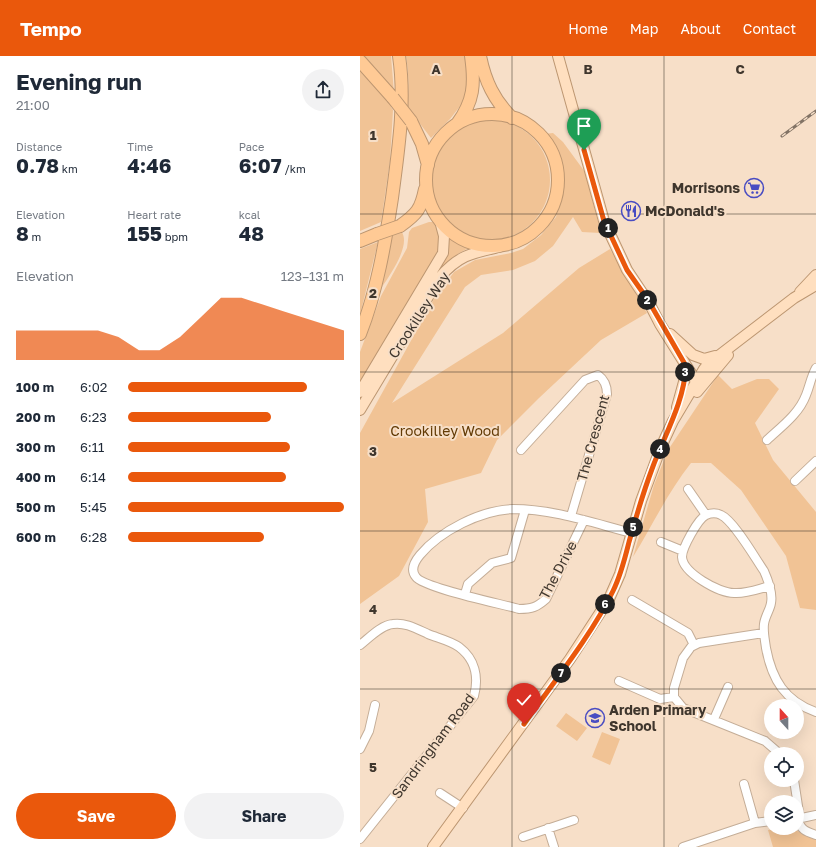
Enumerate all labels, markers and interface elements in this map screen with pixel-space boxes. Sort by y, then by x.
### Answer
text: Tempo [20,17,82,40]
text: Home [568,20,608,37]
text: Map [630,20,658,37]
text: About [680,20,721,37]
text: Contact [743,20,796,37]
text: A [431,61,441,77]
text: B [583,61,593,77]
text: C [735,61,745,77]
text: Evening run [16,68,142,95]
button: share [302,69,344,111]
text: 21:00 [16,97,50,113]
pin [567,109,601,150]
icon: arrive [573,115,595,137]
text: 1 [370,127,377,143]
text: Distance [16,140,62,153]
text: Time [127,140,153,153]
text: Pace [239,140,264,153]
text: 0.78 [16,153,59,177]
text: 4:46 [127,153,171,177]
text: 6:07 [239,153,282,177]
text: km [59,162,78,175]
text: /km [282,162,306,175]
supermarket icon: Morrisons [743,177,765,199]
place label: Morrisons [672,179,740,196]
restaurant icon: McDonald's [620,200,642,222]
place label: McDonald's [645,202,725,219]
text: Elevation [16,208,65,221]
text: Heart rate [127,208,181,221]
text: kcal [239,208,260,221]
pin: 1 [598,218,618,238]
text: 8 [16,221,29,245]
text: 155 [127,221,162,245]
text: 48 [239,221,264,245]
text: 1 [605,221,611,234]
text: m [29,230,41,243]
text: bpm [162,230,188,243]
text: Elevation [16,268,74,284]
text: 123–131 m [281,268,344,284]
street label: Crookilley Way [384,268,453,361]
text: 2 [369,285,377,301]
pin: 2 [637,290,657,310]
text: 2 [644,293,650,306]
pin: 3 [675,362,695,382]
text: 3 [682,365,688,378]
text: 100 m [16,379,54,395]
text: 6:02 [80,379,107,395]
street label: The Crescent [573,393,612,483]
text: 200 m [16,409,55,425]
text: 6:23 [80,409,107,425]
park label: Crookilley Wood [390,422,500,439]
text: 300 m [16,439,55,455]
text: 6:11 [80,439,104,455]
pin: 4 [650,439,670,459]
text: 4 [657,442,663,455]
text: 3 [369,443,377,459]
text: 400 m [16,469,56,485]
text: 6:14 [80,469,106,485]
text: 500 m [16,499,55,515]
text: 5:45 [80,499,107,515]
pin: 5 [623,517,643,537]
text: 5 [630,520,636,533]
text: 600 m [16,529,56,545]
text: 6:28 [80,529,107,545]
street label: The Drive [535,538,580,602]
pin: 6 [595,594,615,614]
text: 6 [602,597,609,610]
text: 4 [369,601,377,617]
pin: 7 [551,663,571,683]
text: 7 [558,666,564,679]
pin [507,683,541,724]
icon: check [513,689,535,711]
street label: Sandringham Road [388,690,478,802]
north arrow [764,699,804,739]
map controls [764,699,804,835]
place label: Arden Primary School [609,701,707,734]
school or university icon: Arden Primary School [584,707,606,729]
button: locate [764,747,804,787]
text: 5 [369,759,377,775]
button: Save [16,793,176,839]
button: Share [184,793,344,839]
button: layers [764,795,804,835]

